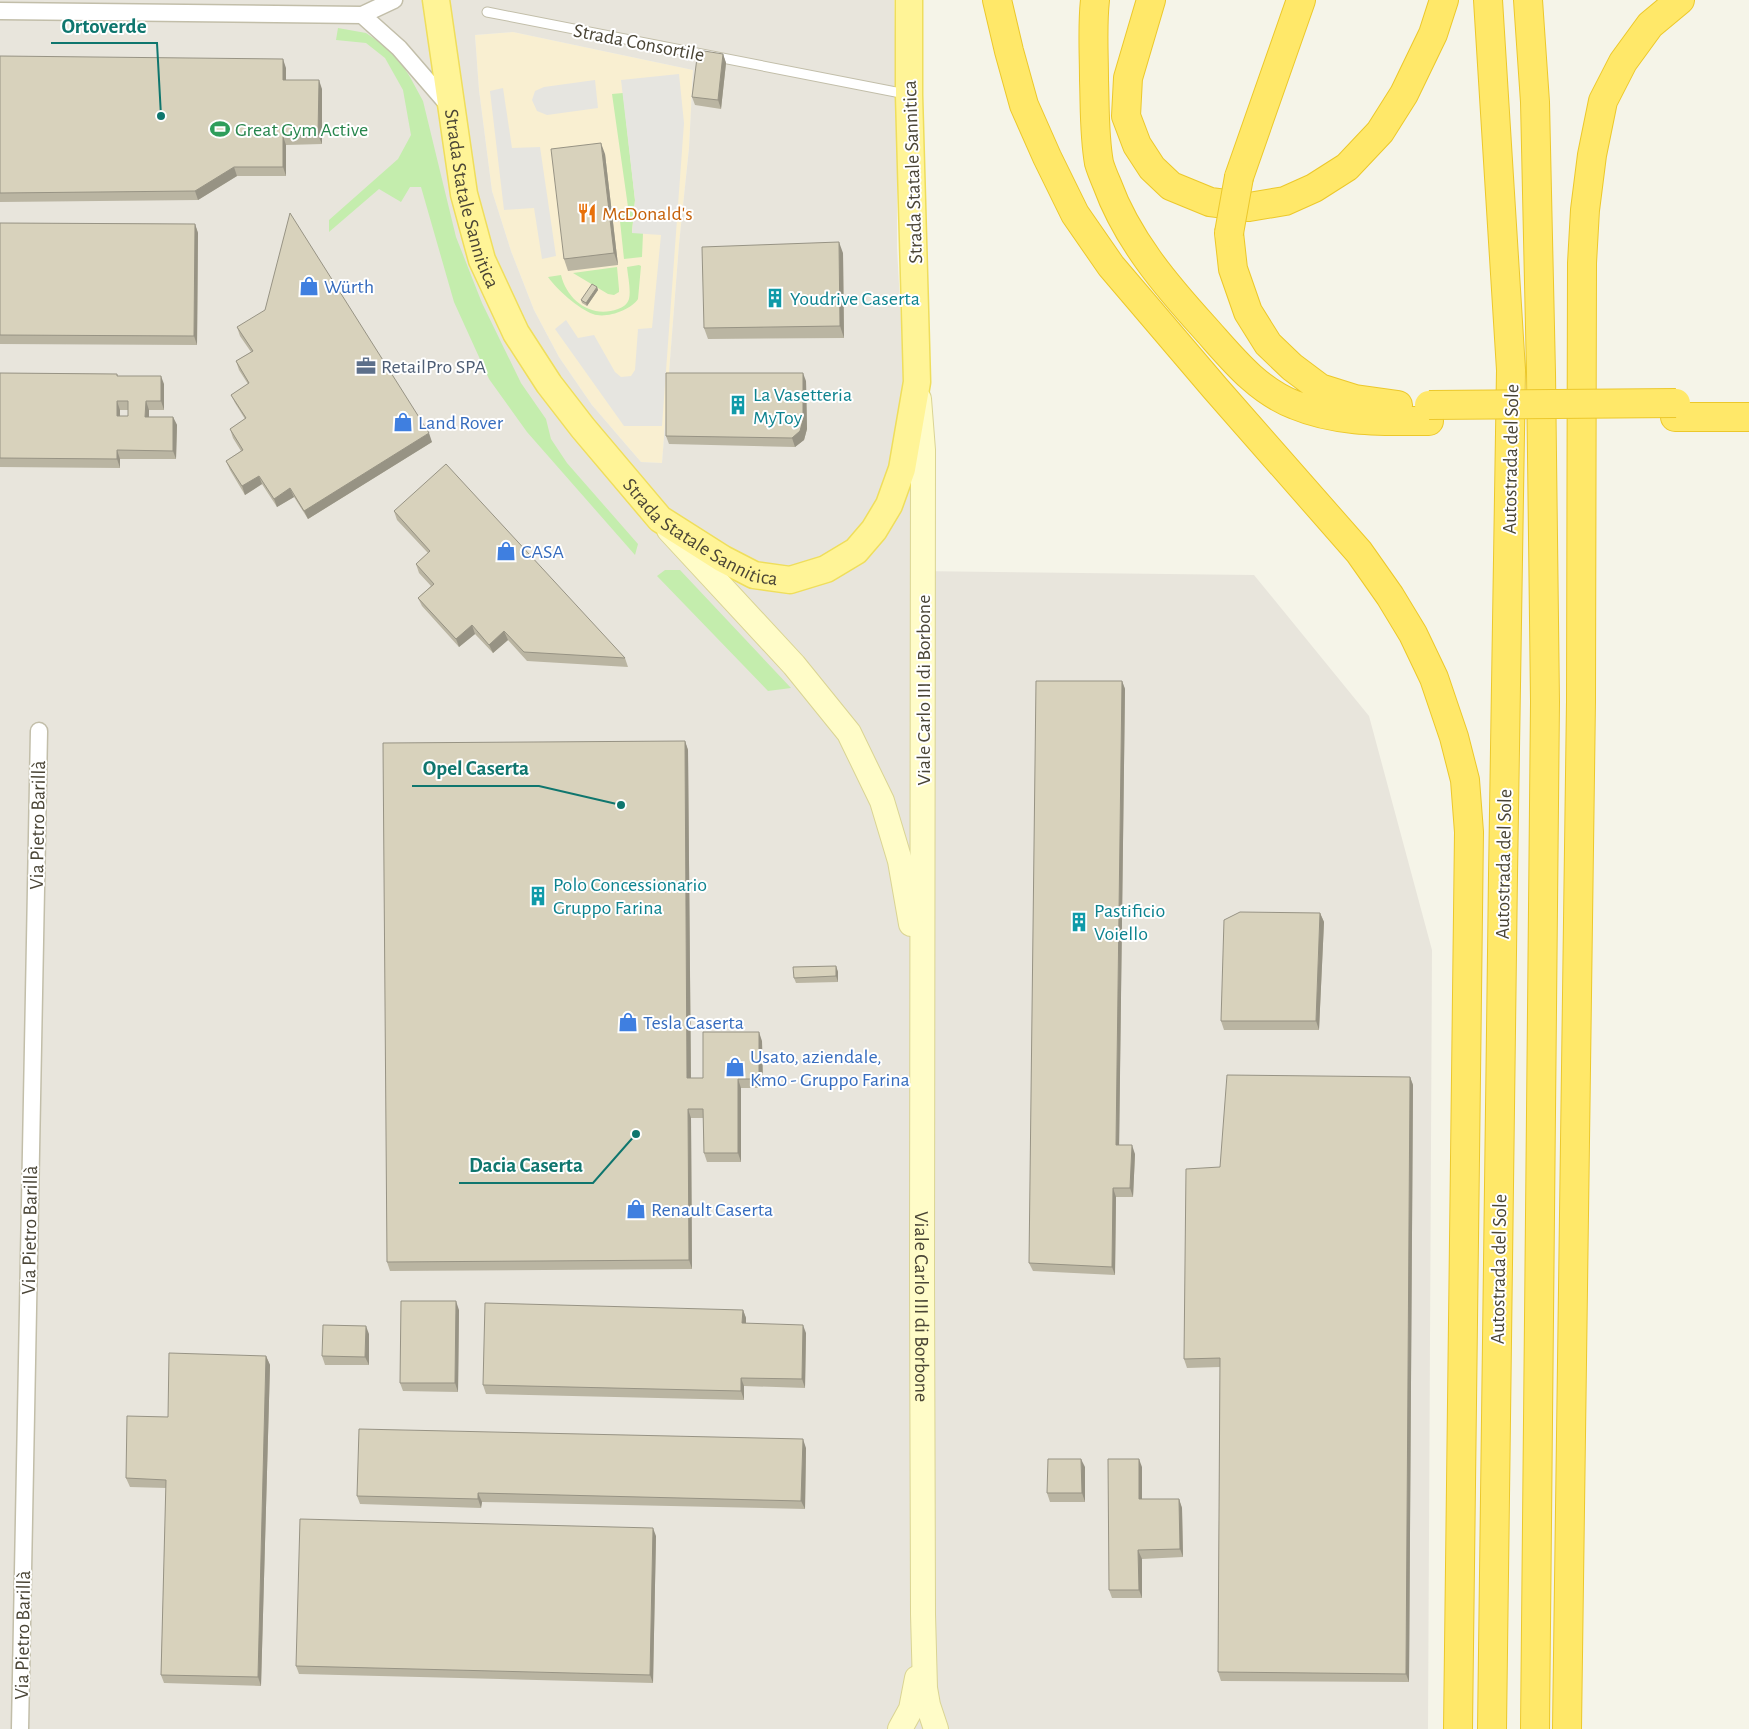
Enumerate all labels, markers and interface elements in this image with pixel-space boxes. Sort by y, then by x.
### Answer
callout: Ortoverde [51,7,157,43]
text: Ortoverde [61,16,147,37]
street label: Strada Consortile [572,20,706,65]
street label: Strada Statale Sannitica [900,80,926,264]
street label: Strada Statale Sannitica [441,108,503,291]
sports icon: Great Gym Active [209,118,231,140]
place label: Great Gym Active [235,120,368,140]
restaurant icon: McDonald's [576,202,598,224]
place label: McDonald's [602,204,693,224]
shop icon: Würth [298,275,320,297]
place label: Würth [324,277,374,297]
building icon: Youdrive Caserta [764,287,786,309]
place label: Youdrive Caserta [790,289,920,309]
office icon: RetailPro SPA [355,355,377,377]
place label: RetailPro SPA [381,357,487,377]
street label: Autostrada del Sole [1500,384,1522,534]
place label: La Vasetteria MyToy [753,385,852,428]
building icon: La Vasetteria MyToy [727,394,749,416]
shop icon: Land Rover [392,411,414,433]
place label: Land Rover [418,413,504,433]
street label: Strada Statale Sannitica [619,475,779,589]
shop icon: CASA [495,540,517,562]
place label: CASA [521,542,564,562]
street label: Viale Carlo III di Borbone [914,595,934,785]
callout: Opel Caserta [412,750,539,786]
text: Opel Caserta [423,758,529,779]
street label: Via Pietro Barillà [27,760,49,890]
street label: Autostrada del Sole [1493,789,1515,939]
place label: Polo Concessionario Gruppo Farina [553,875,707,918]
building icon: Polo Concessionario Gruppo Farina [527,885,549,907]
place label: Pastificio Voiello [1094,901,1165,944]
building icon: Pastificio Voiello [1068,911,1090,933]
shop icon: Tesla Caserta [617,1011,639,1033]
place label: Tesla Caserta [643,1013,744,1033]
place label: Usato, aziendale, Km0 - Gruppo Farina [750,1047,910,1090]
shop icon: Usato, aziendale, Km0 - Gruppo Farina [724,1056,746,1078]
callout: Dacia Caserta [459,1147,593,1183]
text: Dacia Caserta [469,1155,583,1176]
street label: Via Pietro Barillà [19,1165,41,1295]
street label: Autostrada del Sole [1488,1194,1510,1344]
shop icon: Renault Caserta [625,1198,647,1220]
place label: Renault Caserta [651,1200,773,1220]
street label: Viale Carlo III di Borbone [911,1211,931,1402]
street label: Via Pietro Barillà [12,1570,34,1700]

